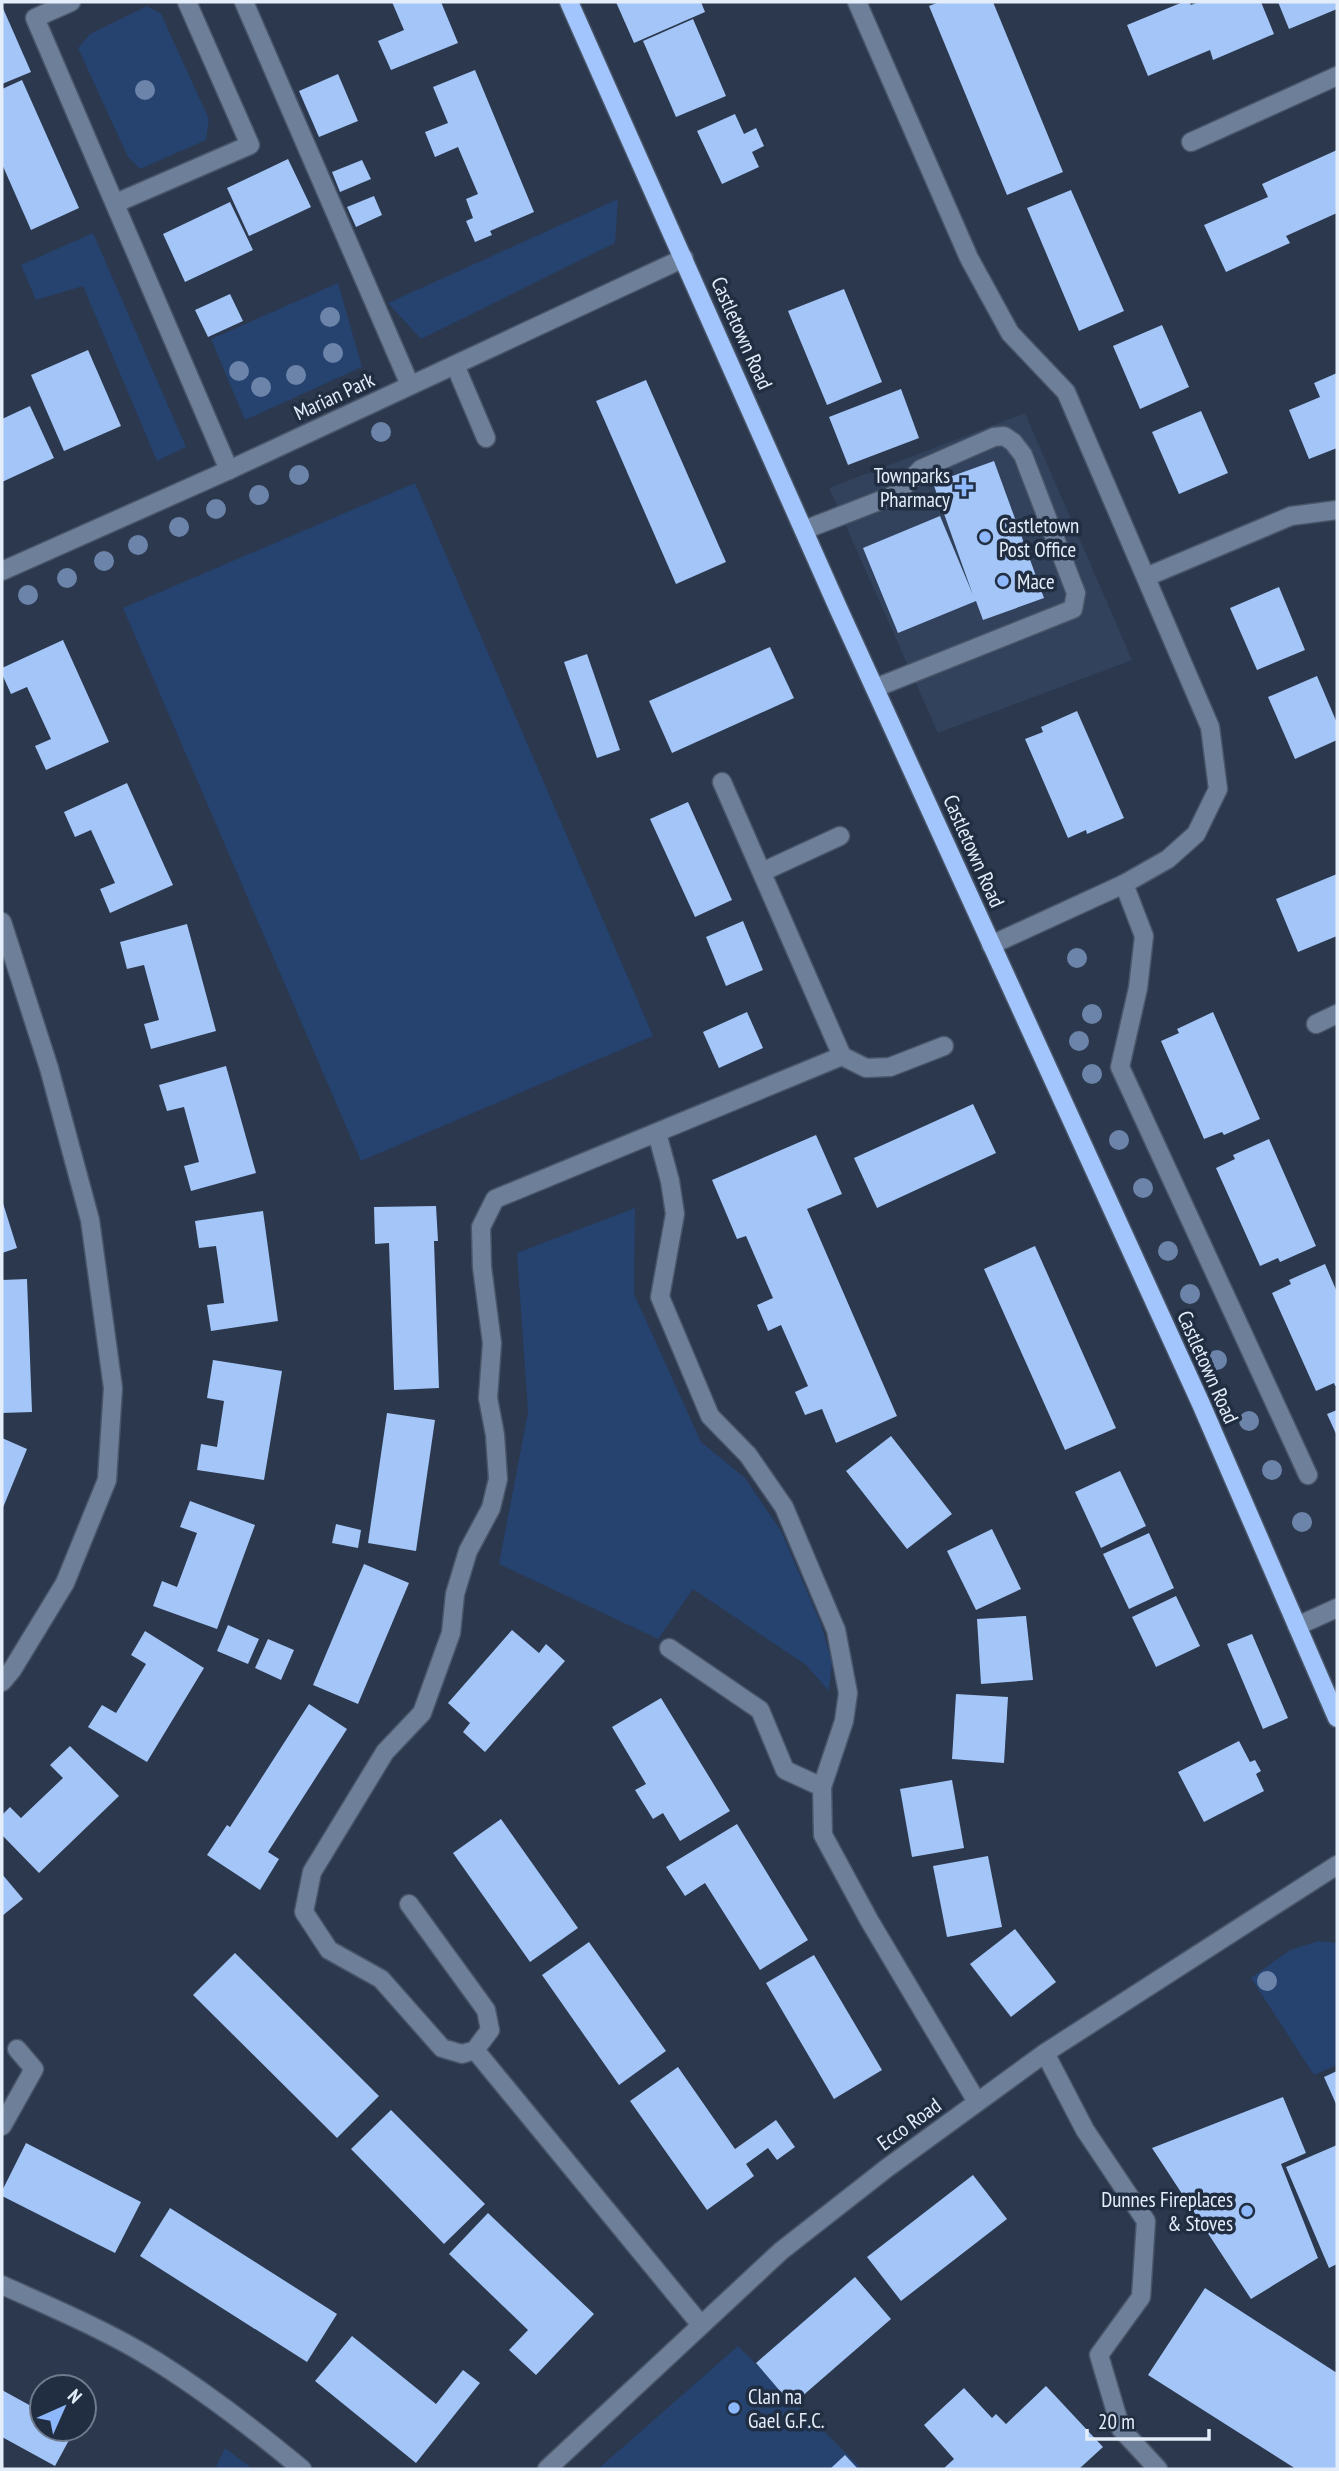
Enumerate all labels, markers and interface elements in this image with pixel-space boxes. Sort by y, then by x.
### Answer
street label: Castletown Road [705,272,779,394]
street label: Marian Park [290,366,378,426]
place label: Townparks Pharmacy [874,462,950,513]
marker: Townparks Pharmacy [956,479,972,495]
place label: Castletown Post Office [999,512,1079,563]
marker: Castletown Post Office [977,529,993,545]
place label: Mace [1017,568,1055,595]
marker: Mace [995,573,1011,589]
street label: Castletown Road [937,790,1011,912]
street label: Castletown Road [1171,1306,1245,1428]
street label: Ecco Road [872,2092,946,2156]
place label: Dunnes Fireplaces & Stoves [1101,2186,1233,2237]
marker: Dunnes Fireplaces & Stoves [1239,2203,1255,2219]
north arrow [28,2373,98,2443]
place label: Clan na Gael G.F.C. [748,2383,825,2434]
text: N [63,2384,87,2408]
scale bar [1087,2398,1210,2442]
marker: Clan na Gael G.F.C. [726,2400,742,2416]
text: 20 m [1098,2408,1135,2435]

